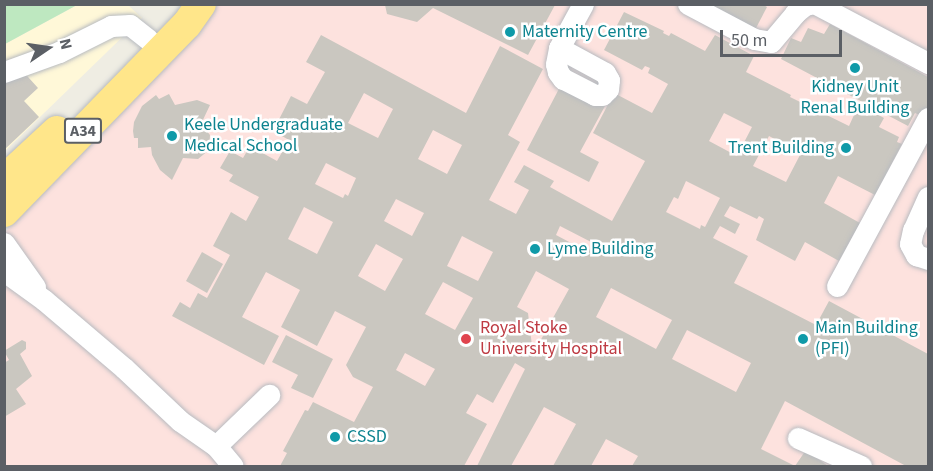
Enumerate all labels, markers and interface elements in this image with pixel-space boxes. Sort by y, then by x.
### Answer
north arrow [18,18,78,78]
scale bar [723,18,844,56]
place label: Maternity Centre [522,21,647,43]
marker: Maternity Centre [503,25,517,39]
text: 50 m [731,28,767,53]
text: N [54,36,77,52]
marker: Kidney Unit Renal Building [848,61,862,75]
place label: Kidney Unit Renal Building [801,77,909,119]
place label: Keele Undergraduate Medical School [184,115,343,158]
road number: A34 [64,118,103,144]
marker: Keele Undergraduate Medical School [165,129,179,143]
place label: Trent Building [728,137,834,159]
marker: Trent Building [839,141,853,155]
place label: Lyme Building [547,238,654,260]
marker: Lyme Building [528,242,542,256]
place label: Royal Stoke University Hospital [480,318,622,360]
place label: Main Building (PFI) [815,318,918,360]
marker: Royal Stoke University Hospital [457,330,475,348]
marker: Main Building (PFI) [796,332,810,346]
place label: CSSD [347,426,387,448]
marker: CSSD [328,430,342,444]

